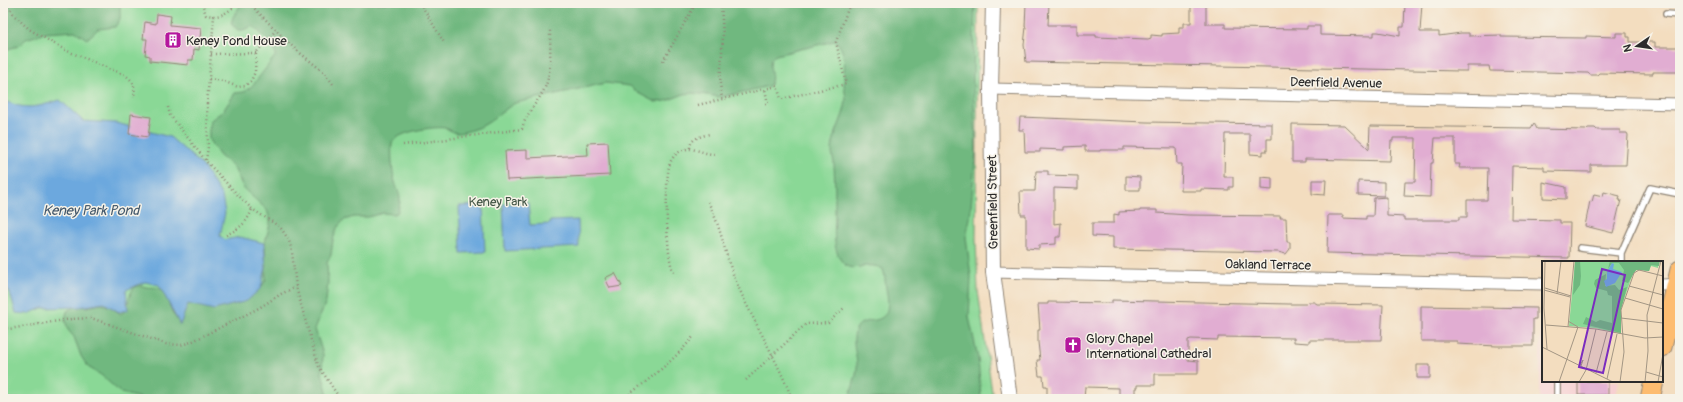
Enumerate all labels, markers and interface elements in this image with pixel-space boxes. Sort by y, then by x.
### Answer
north arrow [1617,26,1657,66]
building icon: Keney Pond House [163,30,183,50]
place label: Keney Pond House [186,33,287,49]
text: N [1620,43,1635,53]
street label: Deerfield Avenue [1290,74,1383,92]
street label: Greenfield Street [984,154,1002,249]
park label: Keney Park [469,194,528,210]
water label: Keney Park Pond [43,202,141,219]
street label: Oakland Terrace [1225,256,1312,274]
inset map [1542,261,1663,382]
place label: Glory Chapel International Cathedral [1086,331,1212,362]
church icon: Glory Chapel International Cathedral [1063,335,1083,355]

